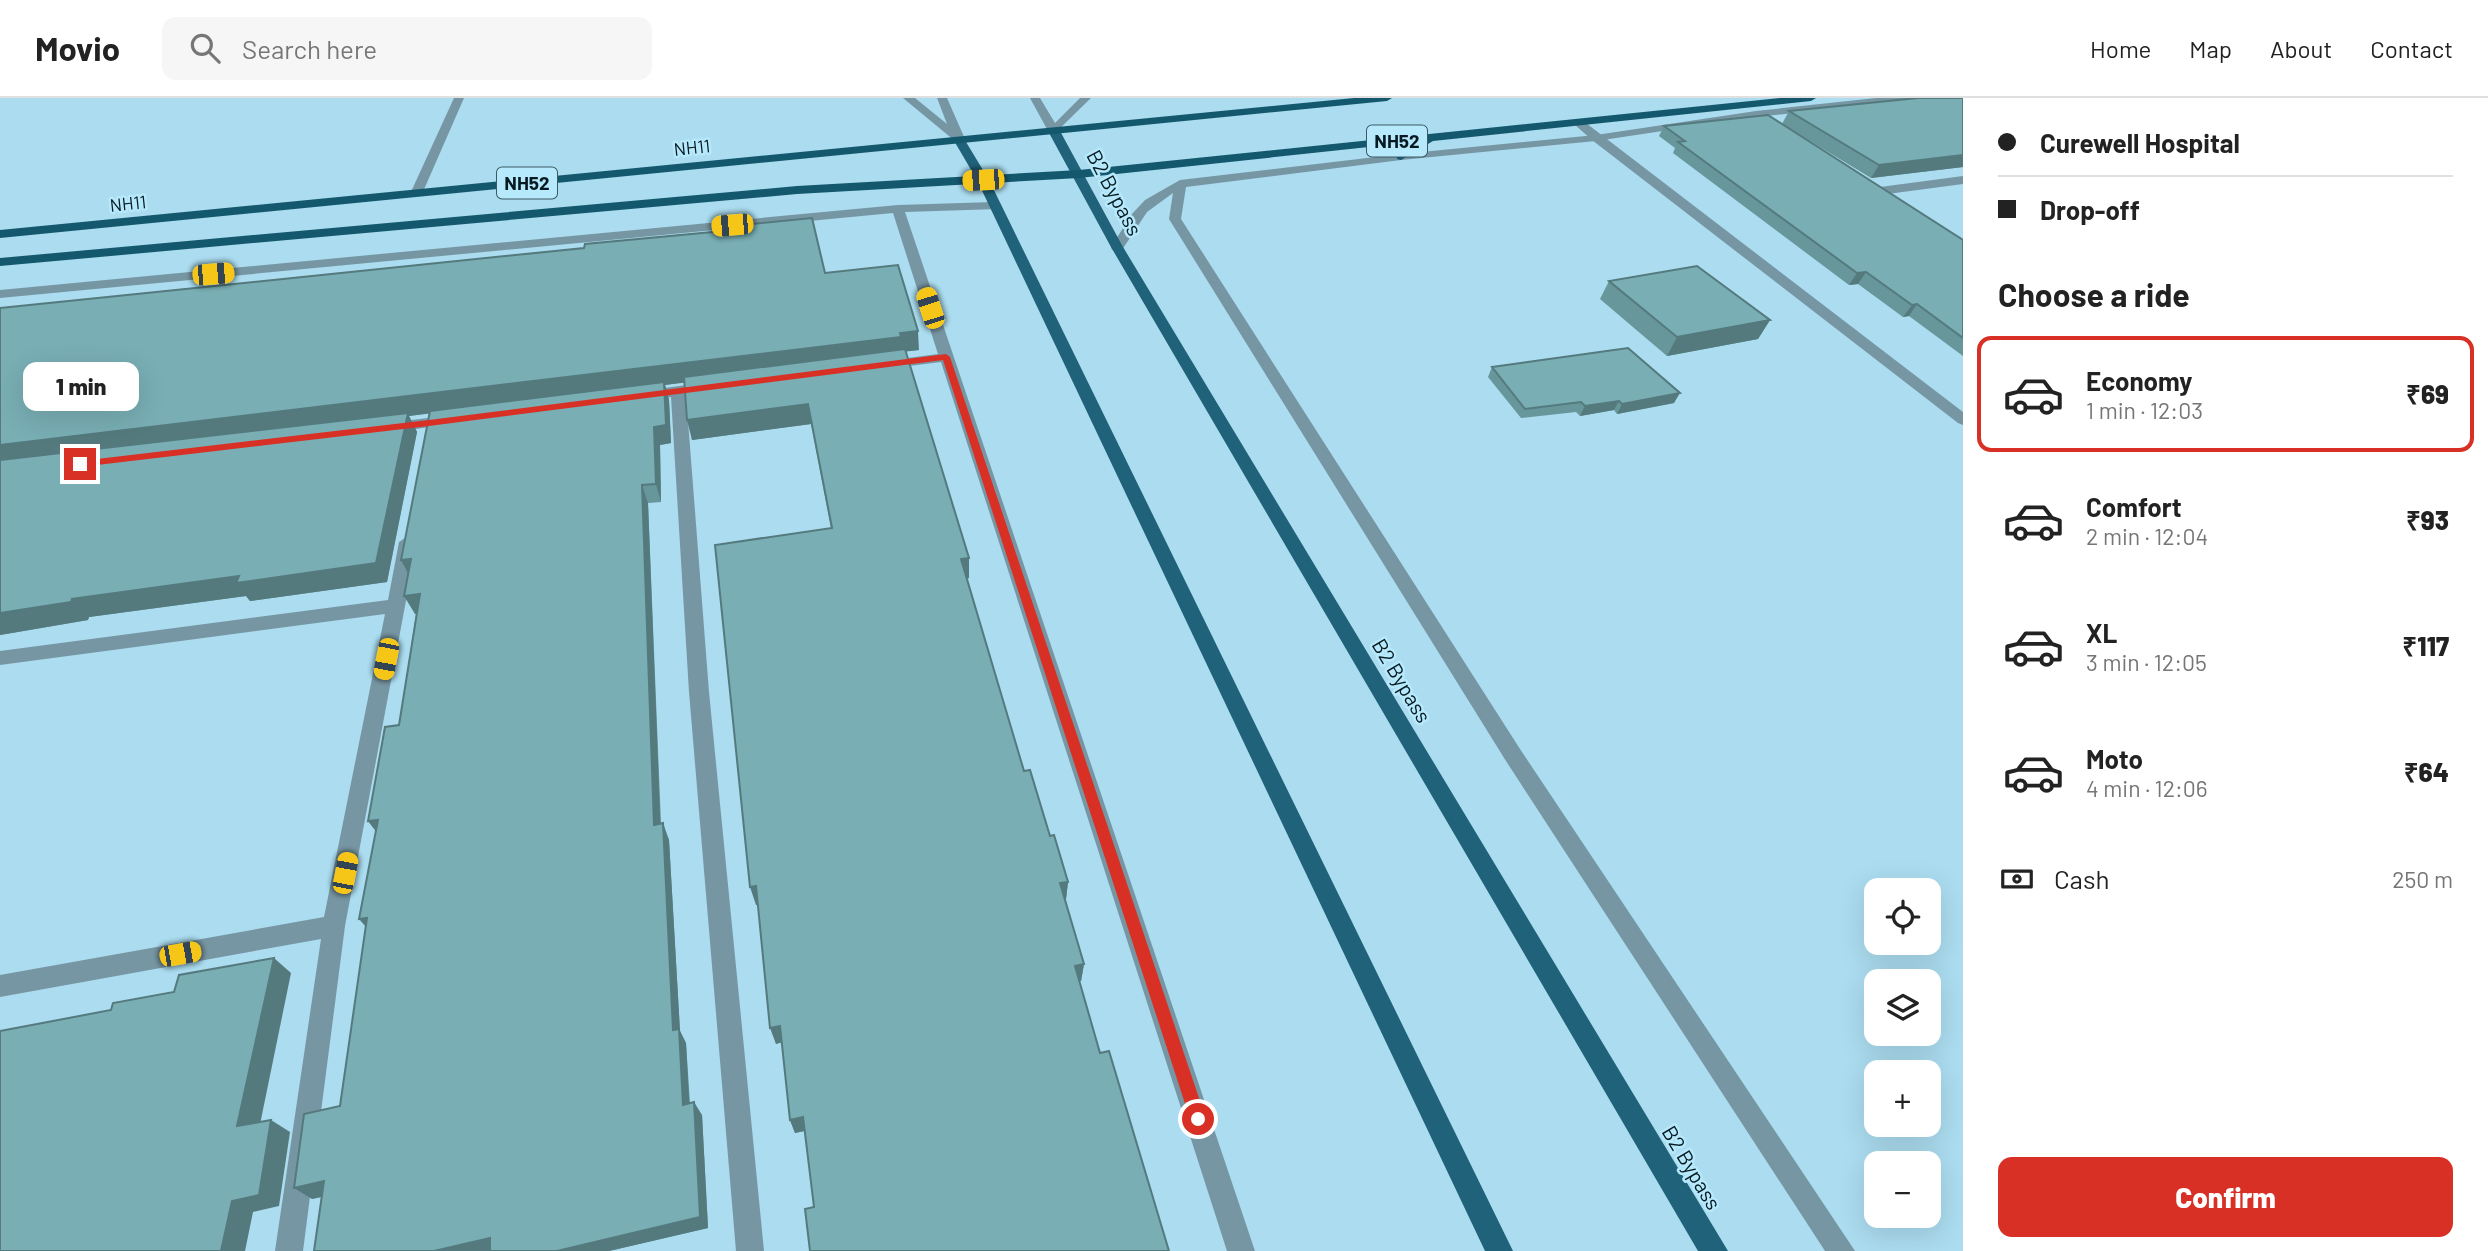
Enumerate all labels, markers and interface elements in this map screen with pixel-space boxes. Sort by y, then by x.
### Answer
search box [162,17,652,80]
text: Movio [35,28,120,68]
icon: search [186,29,224,67]
text: Search here [242,33,377,64]
text: Home [2090,34,2151,63]
text: Map [2189,34,2232,63]
text: About [2270,34,2332,63]
text: Contact [2370,34,2453,63]
road number: NH52 [1367,126,1427,156]
text: Curewell Hospital [2040,127,2240,158]
street label: NH11 [673,134,711,160]
street label: B2 Bypass [1082,145,1148,239]
road number: NH52 [497,167,557,198]
car [962,168,1005,192]
street label: NH11 [109,190,147,216]
text: Drop-off [2040,194,2140,225]
car [711,213,754,237]
car [192,262,235,286]
text: Choose a ride [1998,275,2190,313]
car [914,285,947,331]
callout: 1 min [22,362,138,412]
icon: car [2002,363,2065,426]
text: Economy [2086,365,2192,396]
text: 1 min [56,372,106,400]
text: ₹69 [2406,378,2449,409]
text: 1 min · 12:03 [2086,396,2203,424]
route end [64,448,96,480]
icon: car [2002,489,2065,552]
text: Comfort [2086,491,2182,522]
text: ₹93 [2406,504,2449,535]
text: 2 min · 12:04 [2086,522,2208,550]
icon: car [2002,615,2065,678]
text: XL [2086,617,2117,648]
text: ₹117 [2402,630,2449,661]
street label: B2 Bypass [1367,634,1437,727]
car [372,636,401,682]
text: 3 min · 12:05 [2086,648,2207,676]
icon: car [2002,741,2065,804]
text: Moto [2086,743,2143,774]
text: ₹64 [2404,756,2449,787]
text: 4 min · 12:06 [2086,774,2208,802]
car [331,850,360,896]
icon: cash [1998,860,2036,898]
text: Cash [2054,863,2109,894]
text: 250 m [2392,865,2453,893]
map controls [1864,878,1941,1228]
button: locate [1864,878,1941,955]
car [158,940,203,968]
button: layers [1864,969,1941,1046]
button: + [1864,1060,1941,1137]
route start [1182,1103,1214,1135]
street label: B2 Bypass [1657,1121,1727,1214]
button: − [1864,1151,1941,1228]
button: Confirm [1998,1157,2453,1237]

